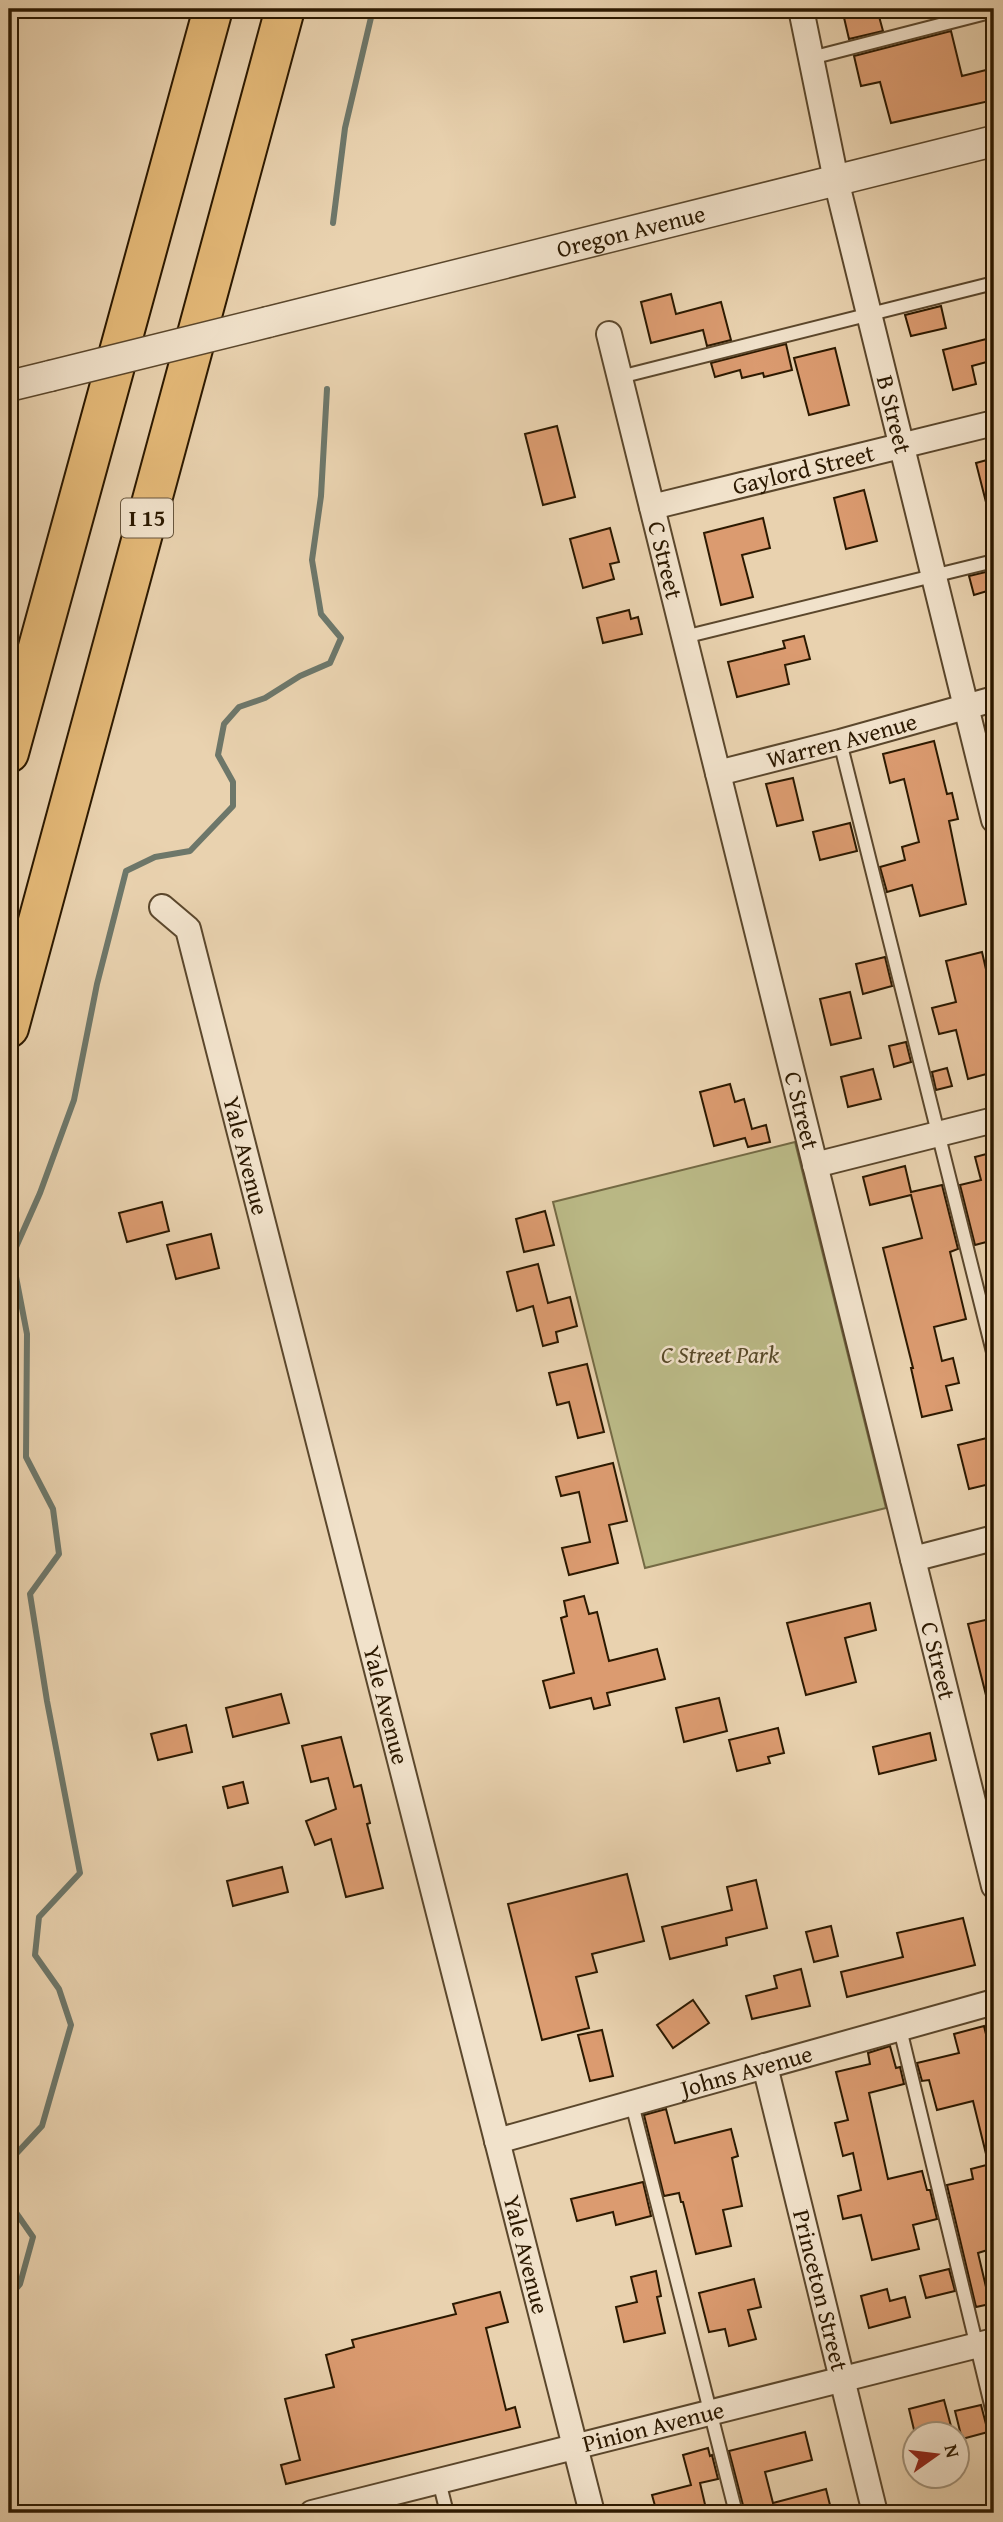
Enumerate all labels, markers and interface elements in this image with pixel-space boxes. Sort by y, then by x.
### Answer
street label: Oregon Avenue [553,196,709,266]
street label: B Street [868,371,921,458]
street label: Gaylord Street [729,435,878,504]
road number: I 15 [121,498,173,538]
street label: C Street [639,517,692,603]
street label: Warren Avenue [763,703,921,777]
street label: C Street [776,1068,829,1153]
street label: Yale Avenue [214,1092,278,1219]
park label: C Street Park [661,1337,779,1372]
street label: C Street [912,1618,965,1704]
street label: Yale Avenue [354,1642,418,1768]
street label: Johns Avenue [673,2036,816,2107]
street label: Yale Avenue [495,2191,559,2318]
street label: Princeton Street [784,2206,858,2375]
street label: Pinion Avenue [579,2392,728,2461]
north arrow [902,2420,972,2490]
text: N [937,2441,968,2461]

